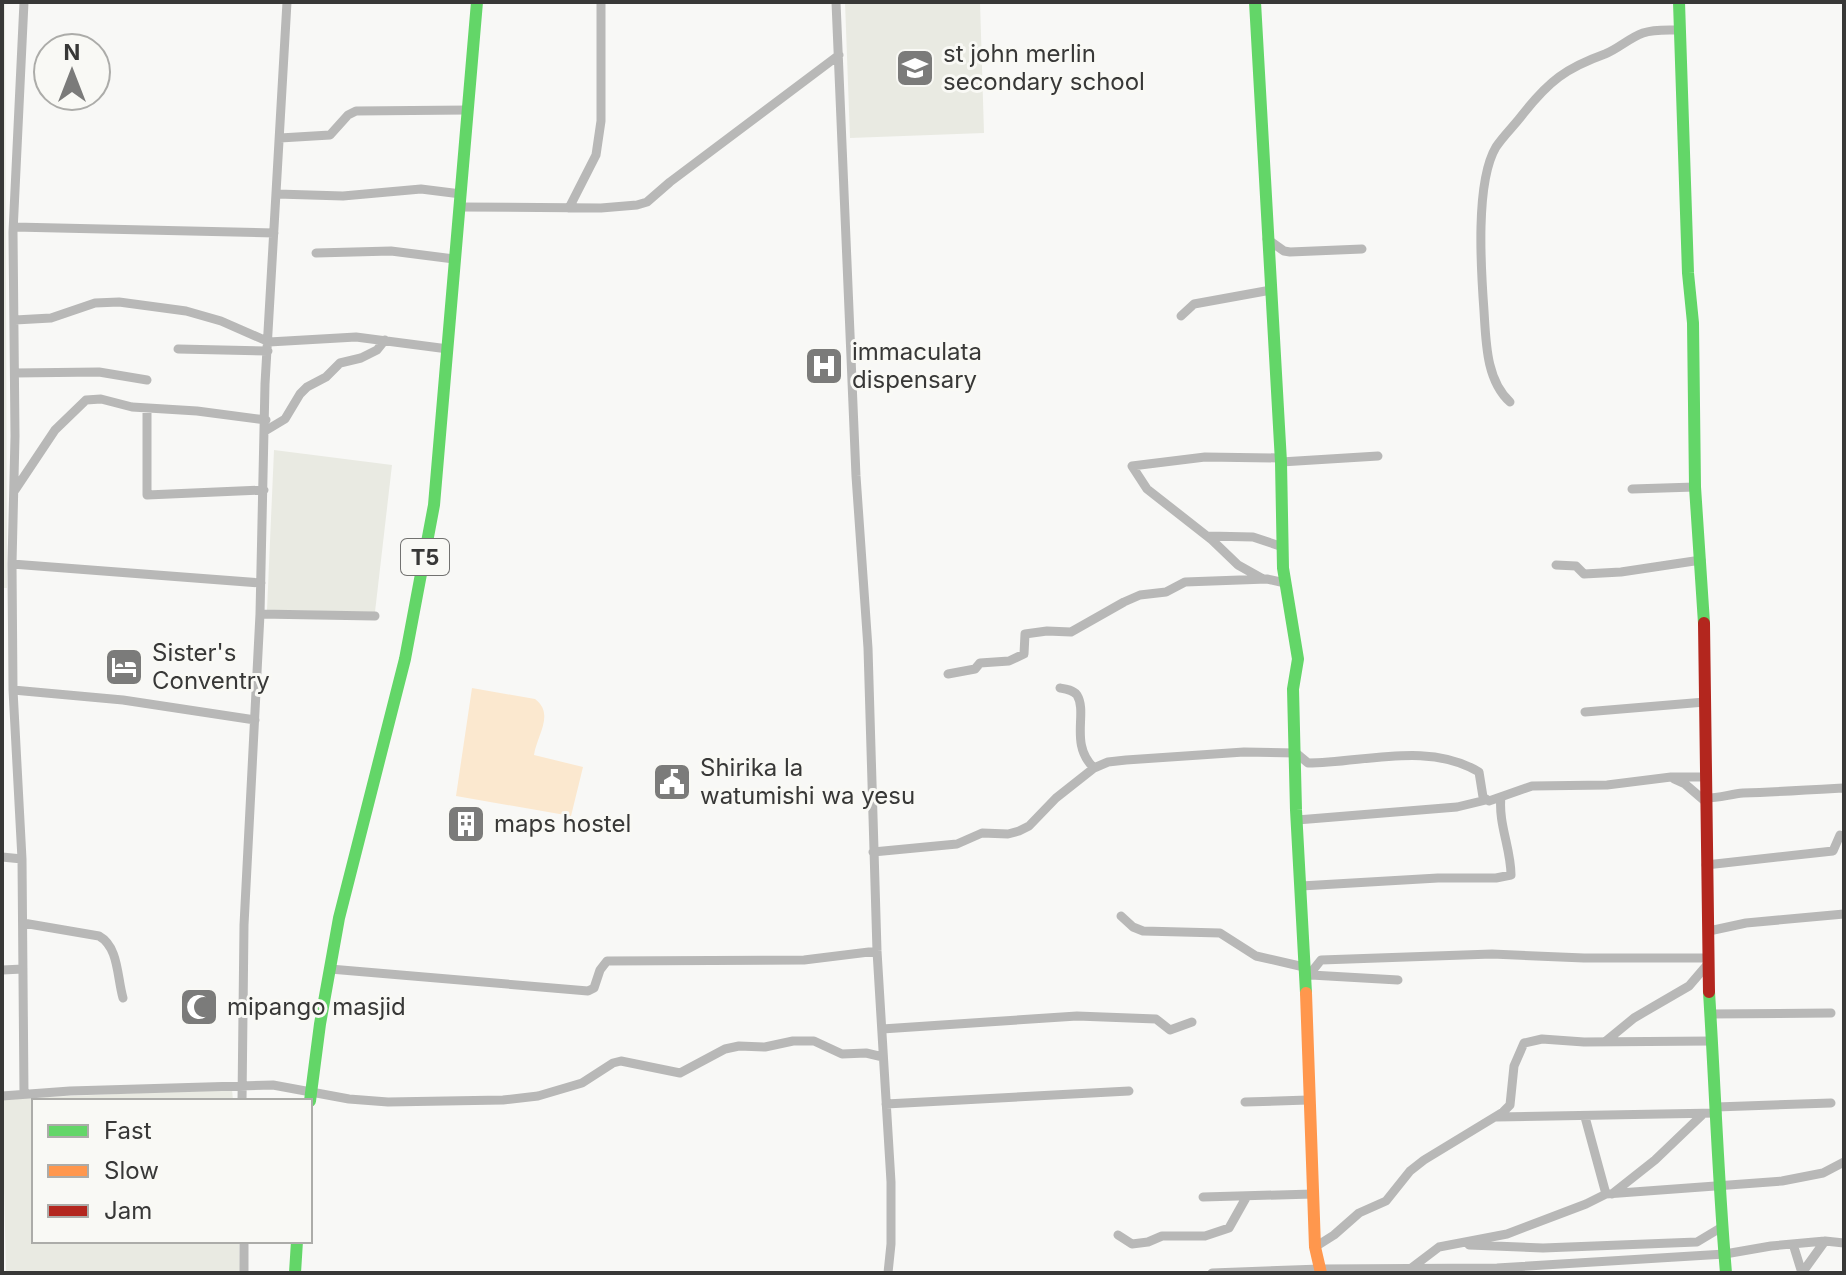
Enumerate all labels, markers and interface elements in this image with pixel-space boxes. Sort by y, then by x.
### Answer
north arrow [32,32,112,112]
text: N [64,39,80,65]
place label: st john merlin secondary school [943,39,1145,96]
school or university icon: st john merlin secondary school [894,47,936,89]
place label: immaculata dispensary [852,337,982,394]
hospital icon: immaculata dispensary [803,345,845,387]
road number: T5 [401,539,449,575]
place label: Sister's Conventry [152,638,270,695]
hotel icon: Sister's Conventry [103,646,145,688]
place label: Shirika la watumishi wa yesu [700,753,915,810]
public building icon: Shirika la watumishi wa yesu [651,761,693,803]
building icon: maps hostel [445,803,487,845]
place label: maps hostel [494,809,631,838]
mosque icon: mipango masjid [178,986,220,1028]
place label: mipango masjid [227,992,406,1021]
legend [32,1099,312,1243]
text: Fast [104,1116,152,1145]
text: Slow [104,1156,159,1185]
text: Jam [104,1196,152,1225]

